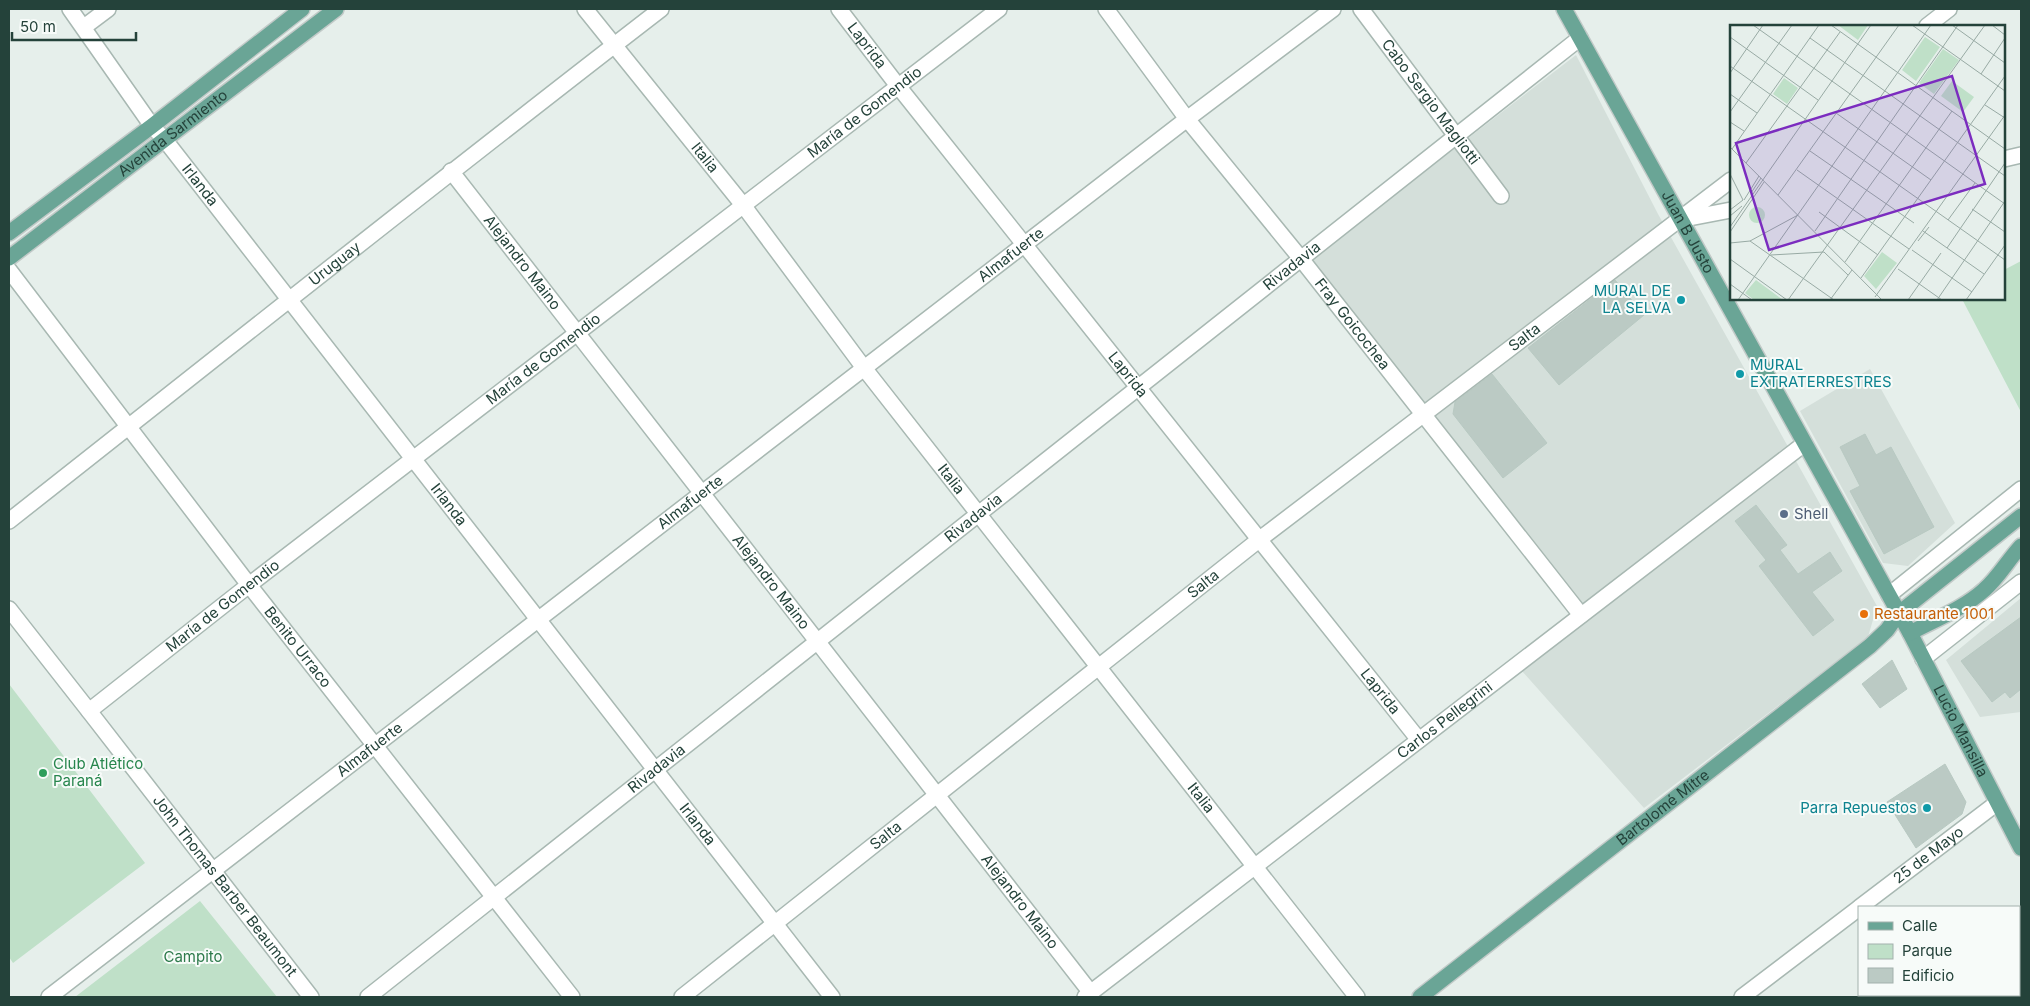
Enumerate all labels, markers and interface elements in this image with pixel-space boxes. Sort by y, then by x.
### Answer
scale bar [12,10,136,42]
text: 50 m [20,17,56,36]
street label: Laprida [844,18,891,72]
inset map [1730,25,2005,300]
street label: Cabo Sergio Magliotti [1378,35,1484,168]
street label: María de Gomendio [803,62,925,162]
street label: Avenida Sarmiento [114,85,231,181]
street label: Italia [687,138,723,176]
street label: Irlanda [178,160,223,210]
street label: Juan B Justo [1657,187,1719,277]
street label: Alejandro Maino [480,211,565,313]
street label: Almafuerte [974,223,1047,286]
street label: Uruguay [305,237,364,290]
street label: Rivadavia [1259,237,1324,294]
street label: Fray Goicochea [1311,274,1395,373]
place label: MURAL DE LA SELVA [1594,281,1671,317]
marker: MURAL DE LA SELVA [1675,294,1687,306]
street label: María de Gomendio [482,309,604,408]
street label: Salta [1504,319,1544,355]
street label: Laprida [1104,348,1152,401]
place label: MURAL EXTRATERRESTRES [1750,355,1892,391]
marker: MURAL EXTRATERRESTRES [1734,368,1746,380]
street label: Italia [934,460,969,498]
street label: Almafuerte [653,470,727,533]
street label: Irlanda [427,479,472,529]
street label: Rivadavia [941,489,1006,546]
place label: Shell [1794,504,1829,523]
marker: Shell [1778,508,1790,520]
street label: Alejandro Maino [729,531,814,633]
street label: María de Gomendio [162,555,283,656]
street label: Salta [1183,565,1223,602]
street label: Benito Urraco [260,603,336,691]
place label: Restaurante 1001 [1874,604,1994,623]
marker: Restaurante 1001 [1858,608,1870,620]
street label: Laprida [1357,664,1405,718]
street label: Carlos Pellegrini [1393,677,1496,763]
street label: Lucio Mansilla [1930,682,1993,780]
street label: Almafuerte [333,718,406,781]
street label: Rivadavia [624,740,689,797]
place label: Club Atlético Paraná [53,754,143,790]
street label: Bartolomé Mitre [1612,765,1713,849]
marker: Club Atlético Paraná [37,767,49,779]
street label: Italia [1184,779,1219,817]
street label: John Thomas Barber Beaumont [149,791,302,980]
place label: Parra Repuestos [1800,798,1917,817]
street label: Irlanda [676,799,720,849]
marker: Parra Repuestos [1921,802,1933,814]
street label: Salta [866,817,905,854]
street label: 25 de Mayo [1889,822,1967,887]
street label: Alejandro Maino [977,850,1063,953]
legend [1858,906,2020,996]
text: Calle [1902,916,1937,935]
text: Parque [1902,941,1952,960]
park label: Campito [163,947,223,966]
text: Edificio [1902,966,1954,985]

